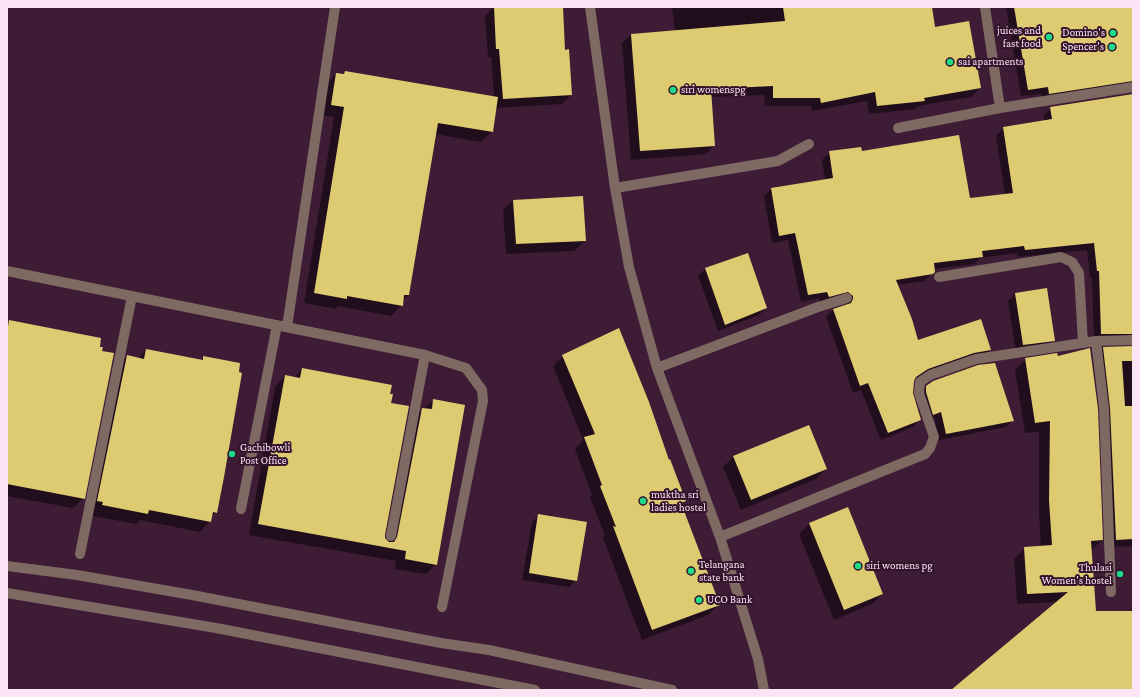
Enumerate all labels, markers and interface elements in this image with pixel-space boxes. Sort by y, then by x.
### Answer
place label: juices and fast food [997,24,1041,50]
place label: Domino's [1062,26,1105,40]
marker: Domino's [1108,28,1118,38]
marker: juices and fast food [1044,32,1054,42]
place label: Spencer's [1062,40,1104,54]
marker: Spencer's [1107,42,1117,52]
place label: sai apartments [958,55,1023,69]
marker: sai apartments [945,57,955,67]
place label: siri womenspg [681,83,745,97]
marker: siri womenspg [668,85,678,95]
place label: Gachibowli Post Office [240,441,290,467]
marker: Gachibowli Post Office [227,449,237,459]
place label: muktha sri ladies hostel [651,488,706,514]
marker: muktha sri ladies hostel [638,496,648,506]
place label: Telangana state bank [699,558,745,584]
place label: siri womens pg [866,559,933,573]
marker: siri womens pg [853,561,863,571]
place label: Thulasi Women's hostel [1041,561,1112,587]
marker: Telangana state bank [686,566,696,576]
marker: Thulasi Women's hostel [1115,569,1125,579]
place label: UCO Bank [707,593,752,607]
marker: UCO Bank [694,595,704,605]

